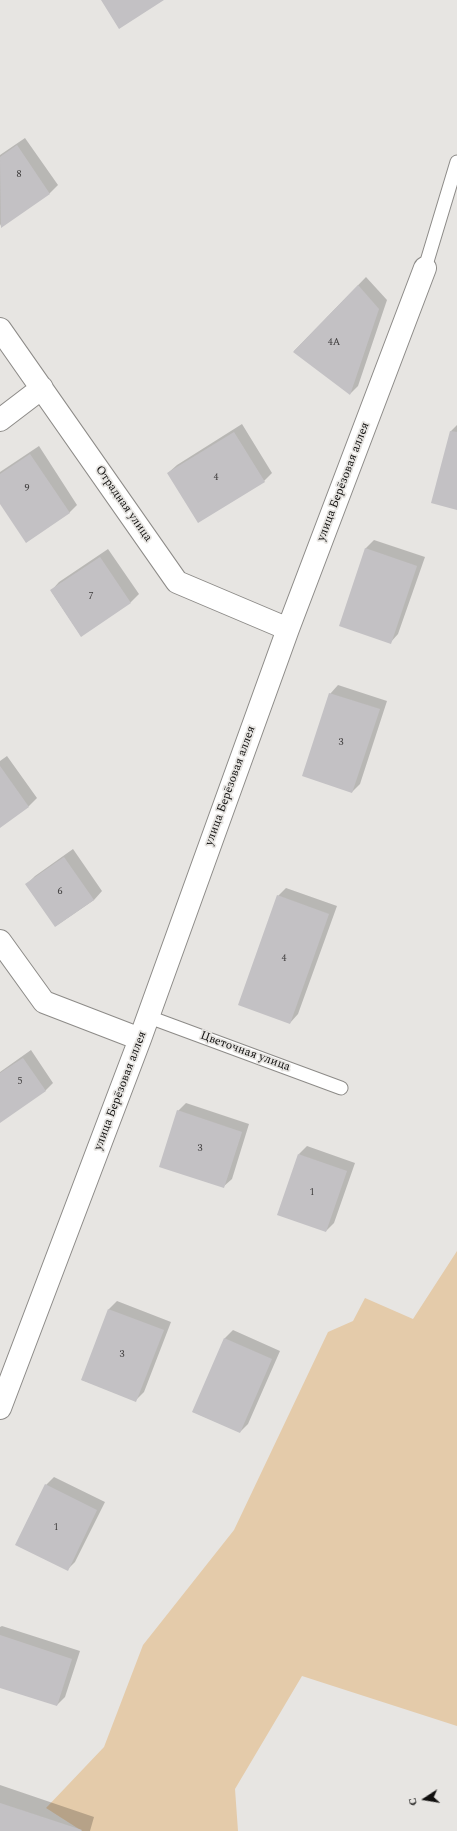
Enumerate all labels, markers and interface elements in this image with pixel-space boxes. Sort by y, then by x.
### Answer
house number: 8 [17,169,21,181]
house number: 4А [328,337,340,349]
street label: улица Берёзовая аллея [315,420,373,544]
street label: Отрадная улица [91,463,155,545]
house number: 4 [214,472,218,484]
house number: 9 [25,483,29,495]
house number: 7 [89,591,93,603]
street label: улица Берёзовая аллея [203,724,259,848]
house number: 3 [339,737,343,749]
house number: 6 [58,886,62,898]
house number: 4 [282,953,286,965]
street label: улица Берёзовая аллея [92,1029,150,1153]
street label: Цветочная улица [198,1029,292,1075]
house number: 5 [18,1076,22,1088]
house number: 3 [198,1143,202,1155]
house number: 1 [310,1187,314,1199]
house number: 3 [120,1349,124,1361]
house number: 1 [54,1522,58,1534]
north arrow [405,1779,445,1819]
text: С [404,1796,422,1807]

